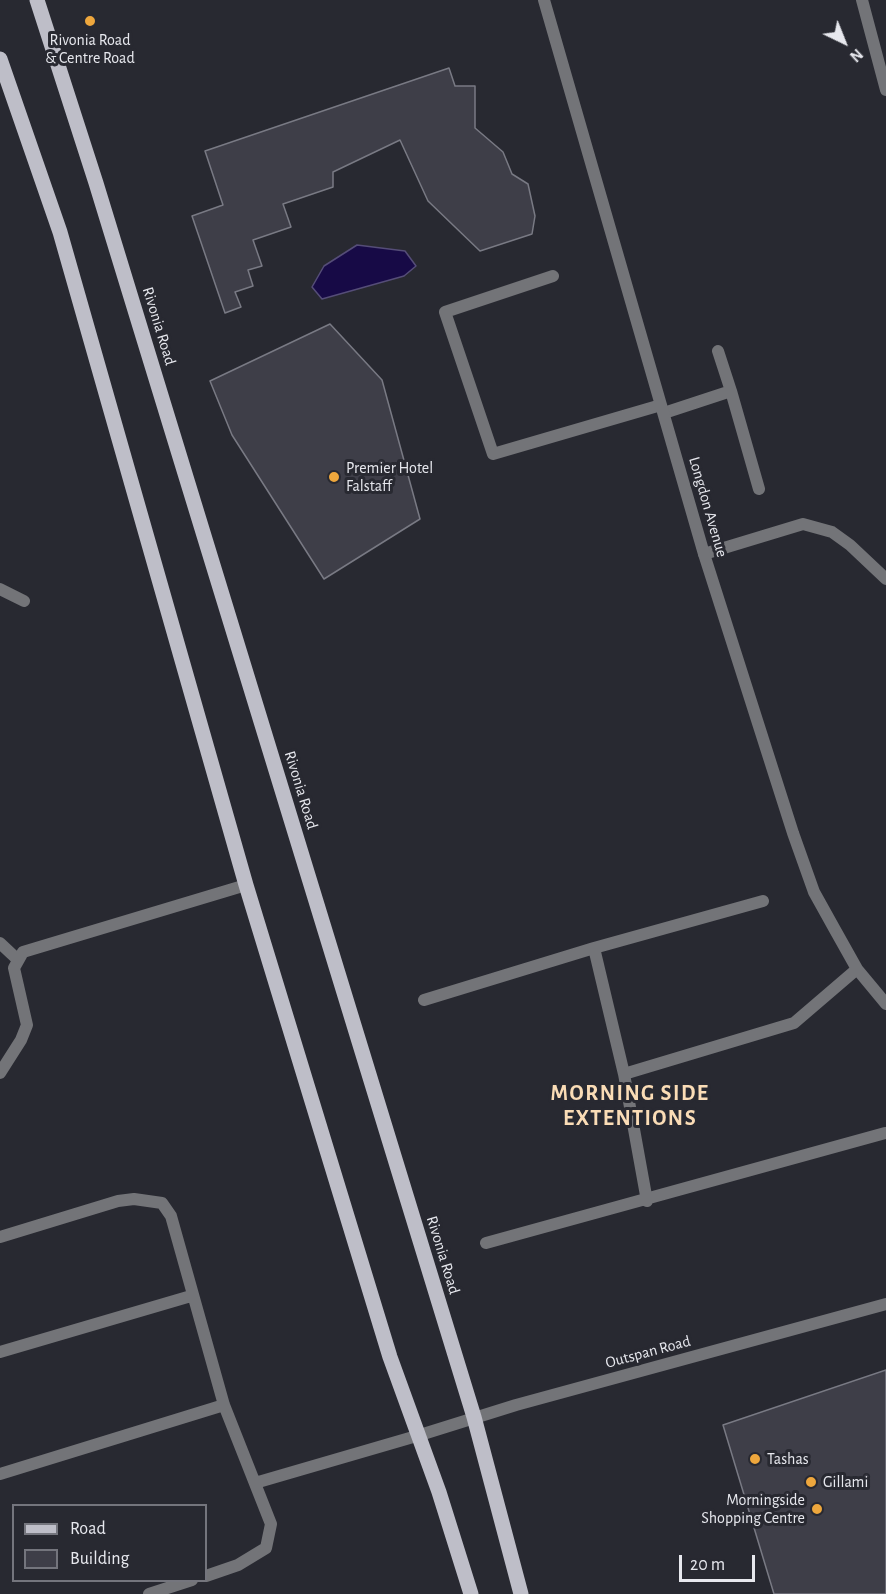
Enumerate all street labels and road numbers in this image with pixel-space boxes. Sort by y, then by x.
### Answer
street label: Rivonia Road [138,284,180,368]
street label: Longdon Avenue [684,455,732,559]
street label: Rivonia Road [280,748,322,832]
street label: Rivonia Road [422,1213,464,1297]
street label: Outspan Road [603,1331,693,1373]

